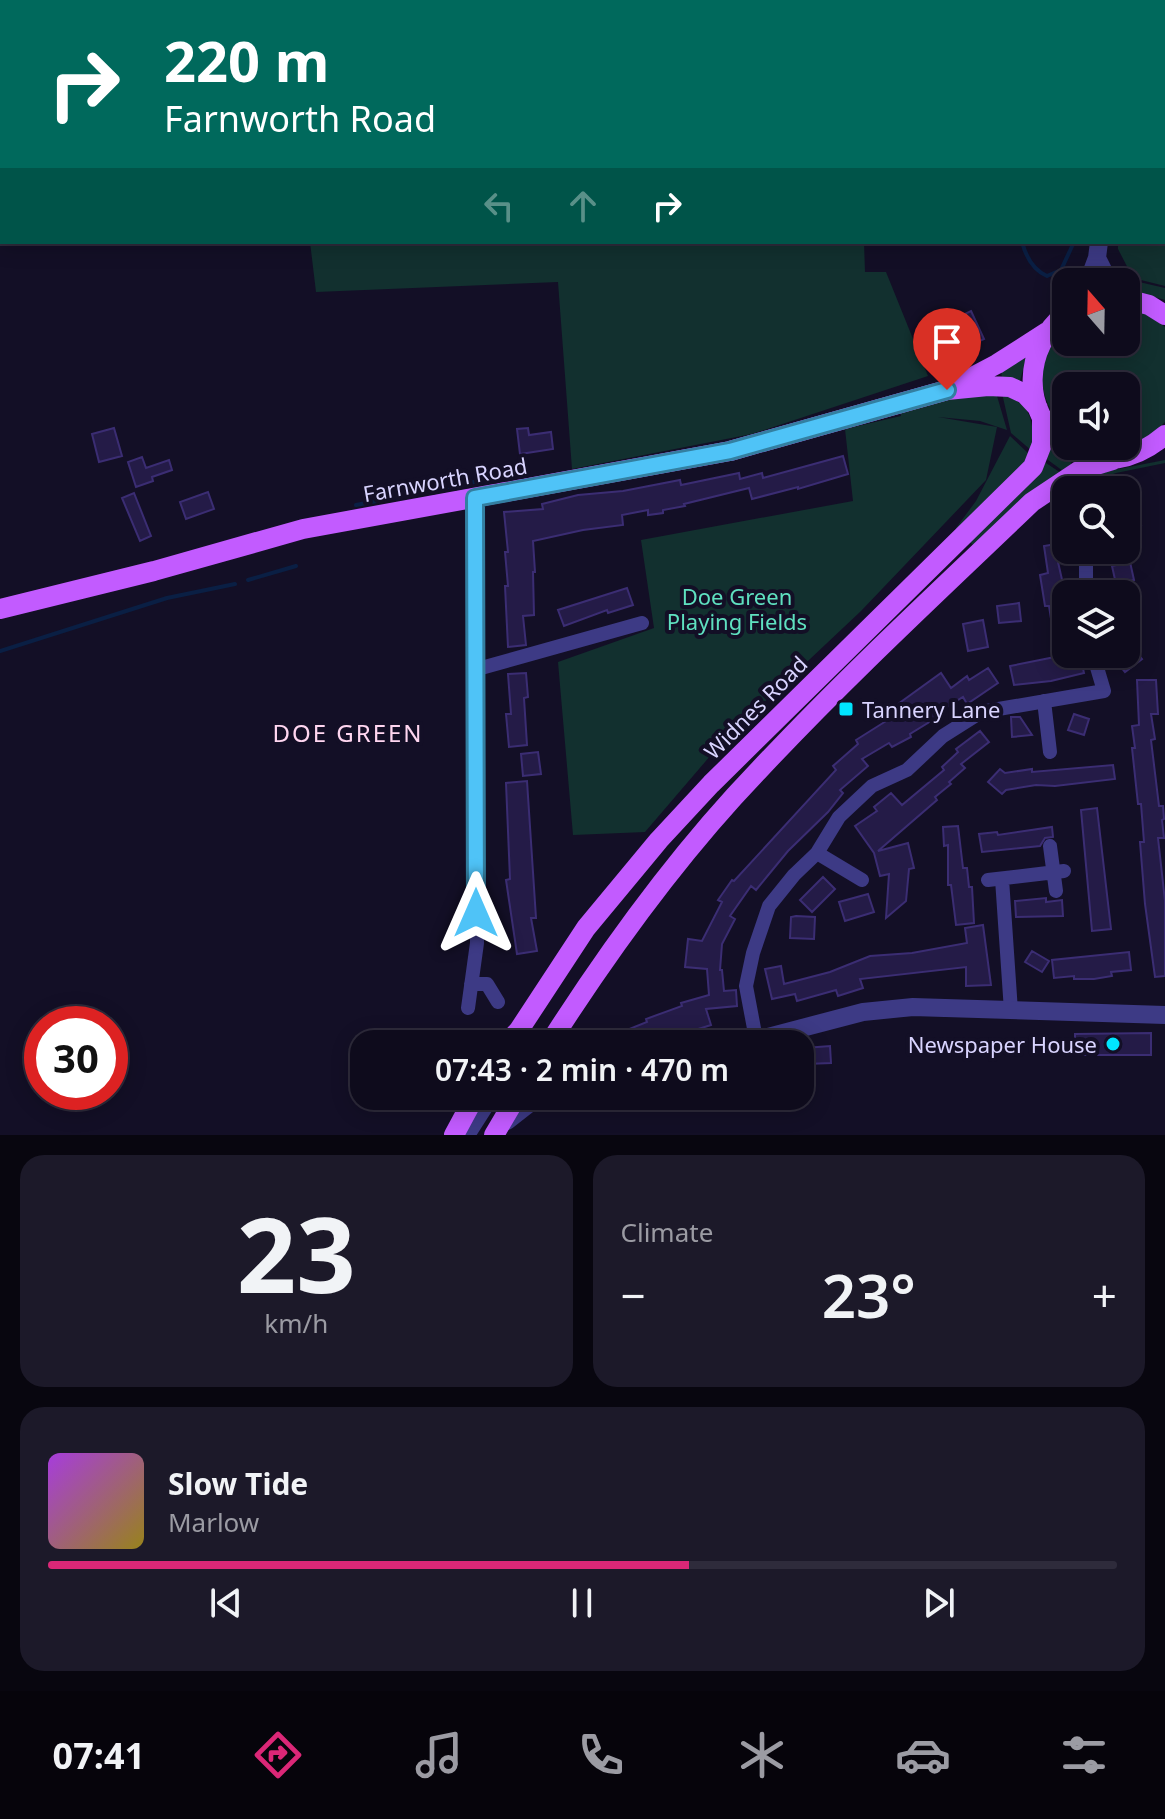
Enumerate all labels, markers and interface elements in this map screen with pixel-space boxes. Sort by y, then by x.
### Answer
text: 220 m [164,22,329,98]
icon: right [32,32,136,136]
text: Farnworth Road [164,94,436,143]
icon: left [477,184,521,228]
icon: ahead [561,184,605,228]
icon: right [645,184,689,228]
north arrow [1052,268,1140,356]
map controls [1052,268,1140,668]
pin [913,308,981,390]
icon: arrive [925,320,969,364]
button: sound [1052,372,1140,460]
street label: Farnworth Road [361,450,529,508]
button: search [1052,476,1140,564]
button: layers [1052,580,1140,668]
park label: Doe Green Playing Fields [667,581,807,636]
street label: Widnes Road [697,649,813,765]
place label: Tannery Lane [862,694,1000,724]
marker: Tannery Lane [837,700,855,718]
district label: DOE GREEN [272,716,424,749]
position arrow [434,871,518,955]
speed limit sign: 30 [24,1006,128,1110]
place label: Newspaper House [908,1029,1097,1059]
marker: Newspaper House [1104,1035,1122,1053]
text: 07:43 · 2 min · 470 m [435,1049,729,1090]
text: 23 [237,1182,356,1323]
text: Climate [621,1214,713,1250]
text: 23° [822,1254,916,1336]
text: − [621,1265,646,1325]
text: + [1092,1265,1117,1325]
text: km/h [264,1305,328,1341]
text: Slow Tide [168,1463,308,1504]
text: Marlow [168,1504,259,1540]
icon: previous [204,1581,248,1625]
icon: pause [560,1581,604,1625]
icon: next [917,1581,961,1625]
icon: directions [250,1727,306,1783]
icon: music [411,1727,467,1783]
icon: phone [573,1727,629,1783]
icon: climate [734,1727,790,1783]
icon: car [895,1727,951,1783]
icon: filters [1056,1727,1112,1783]
text: 07:41 [53,1731,145,1780]

